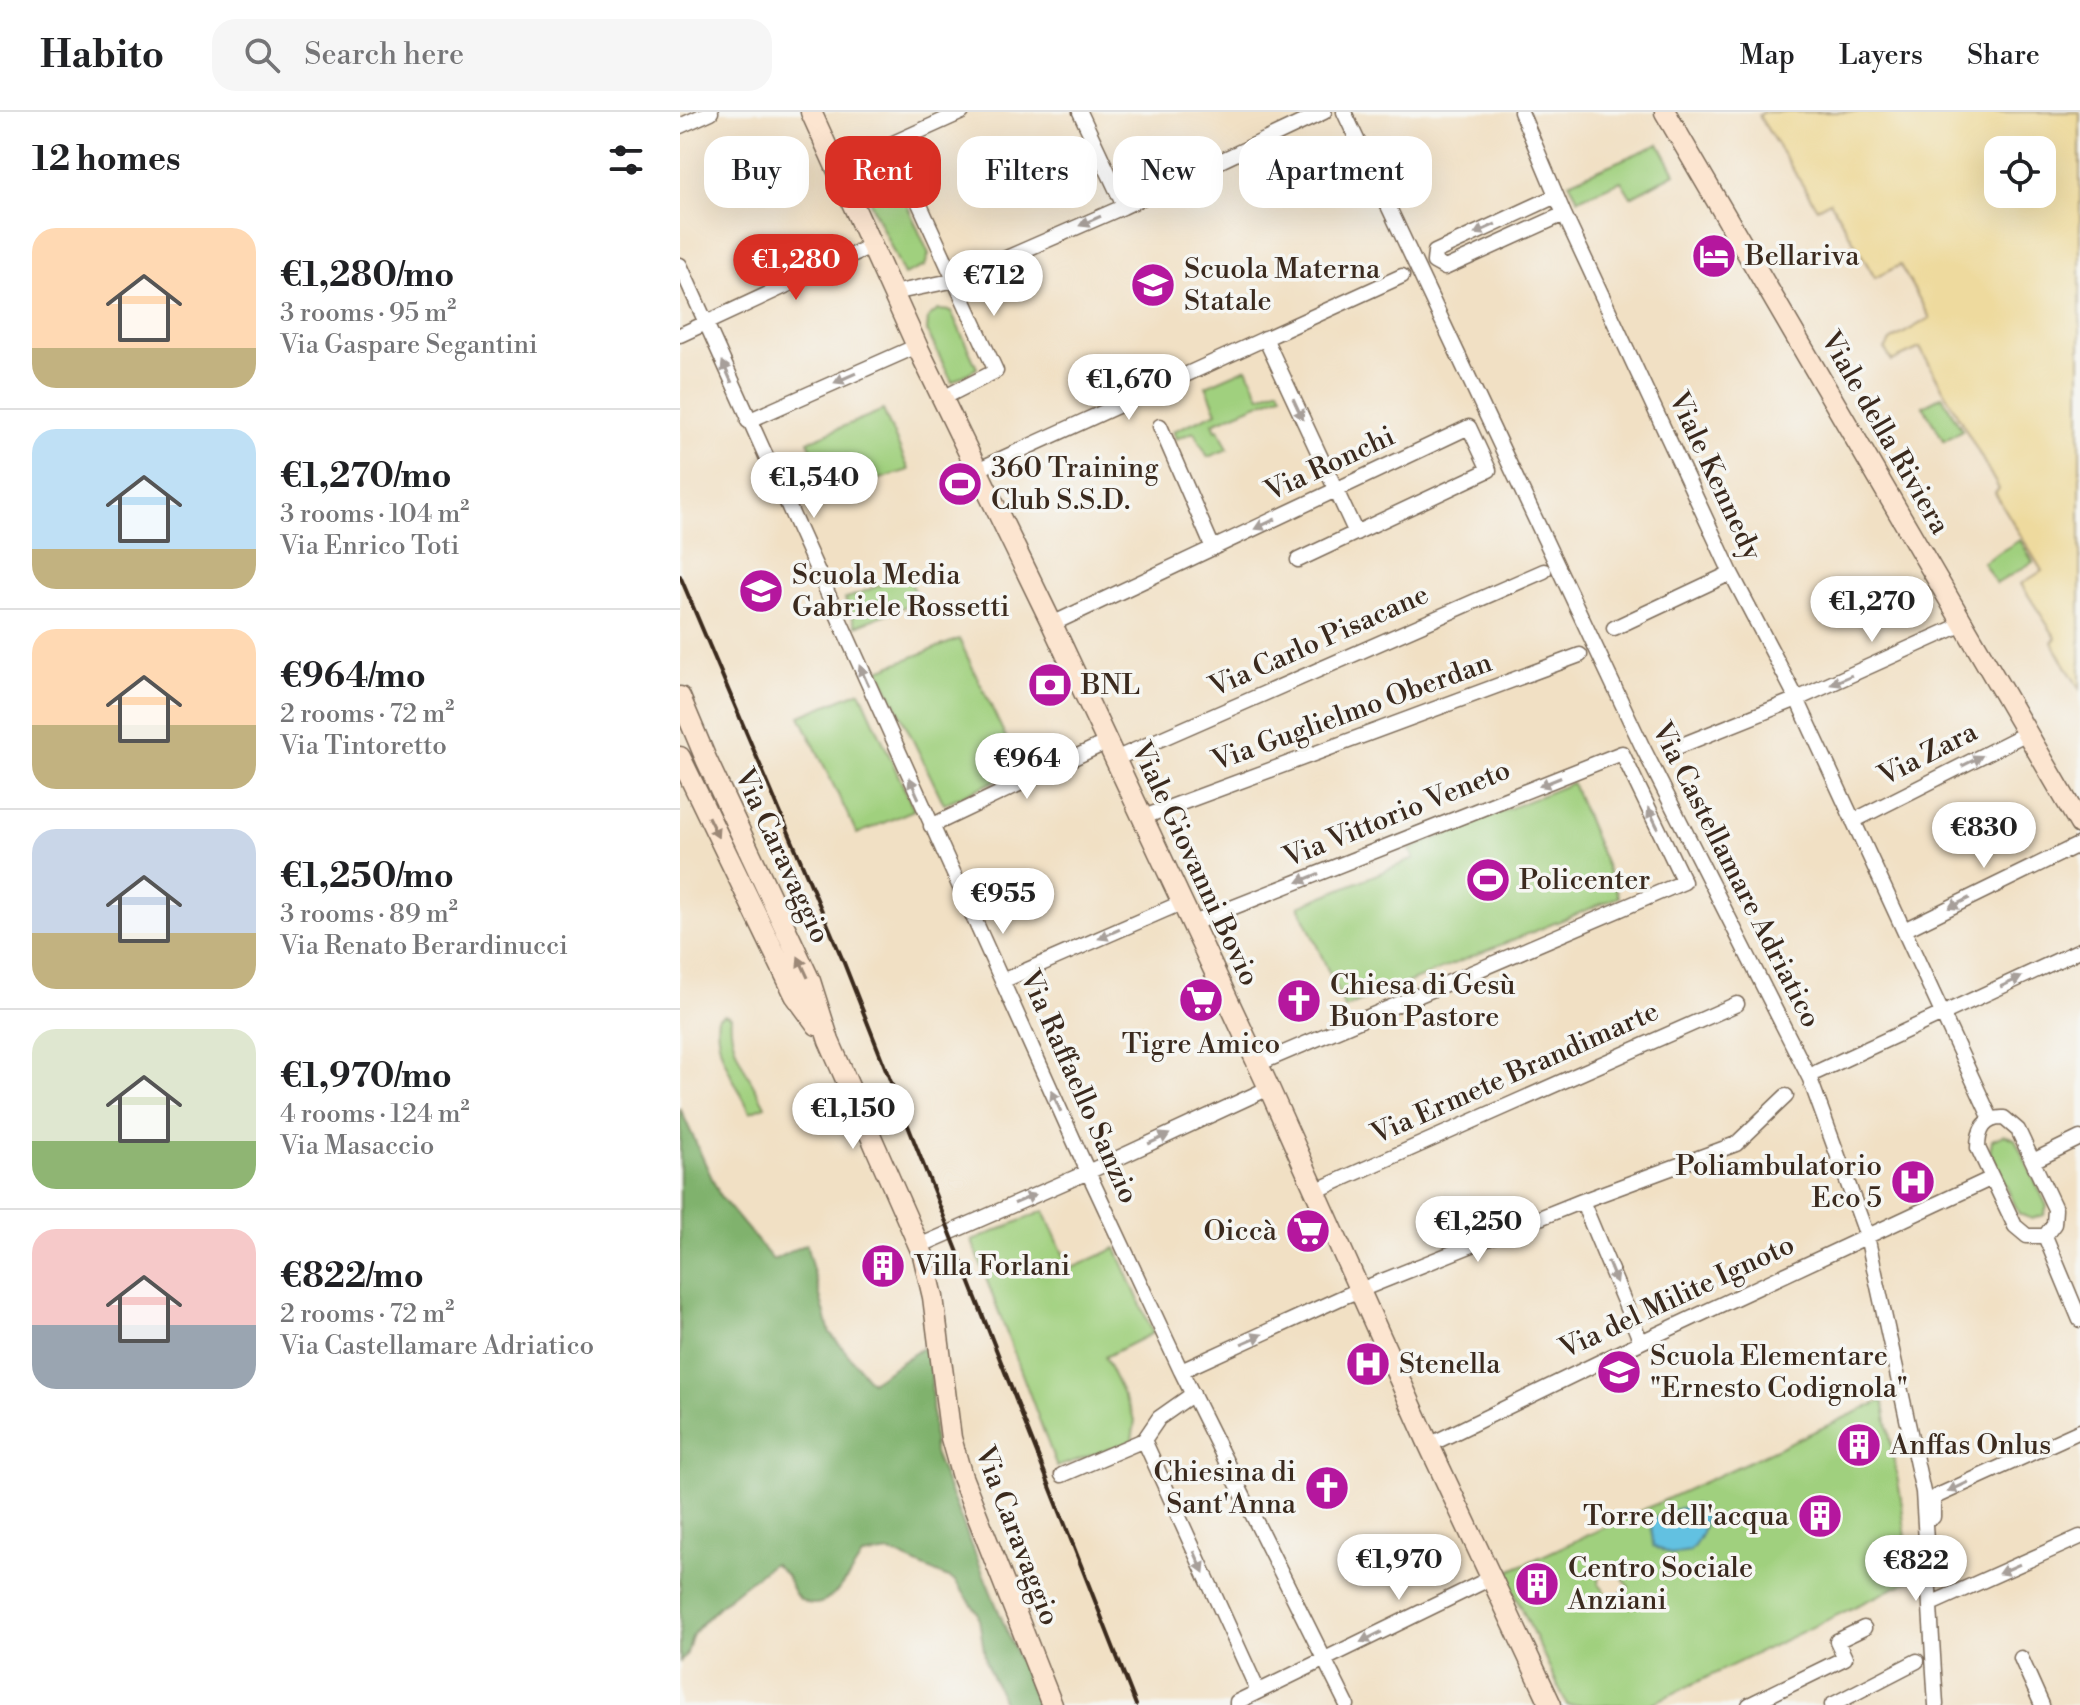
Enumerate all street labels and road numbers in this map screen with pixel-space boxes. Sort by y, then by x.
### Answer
street label: Viale della Riviera [1812,324,1958,541]
street label: Viale Kennedy [1660,385,1769,566]
street label: Via Ronchi [1259,419,1400,510]
street label: Via Carlo Pisacane [1203,577,1434,705]
street label: Via Guglielmo Oberdan [1206,645,1497,779]
street label: Via Zara [1872,714,1984,794]
street label: Via Castellamare Adriatico [1643,715,1828,1034]
street label: Viale Giovanni Bovio [1123,735,1267,992]
street label: Via Vittorio Veneto [1278,753,1516,876]
street label: Via Caravaggio [726,762,838,949]
street label: Via Raffaello Sanzio [1011,964,1146,1209]
street label: Via Ermete Brandimarte [1365,994,1664,1153]
street label: Via del Milite Ignoto [1553,1227,1800,1367]
street label: Via Caravaggio [966,1441,1067,1630]

